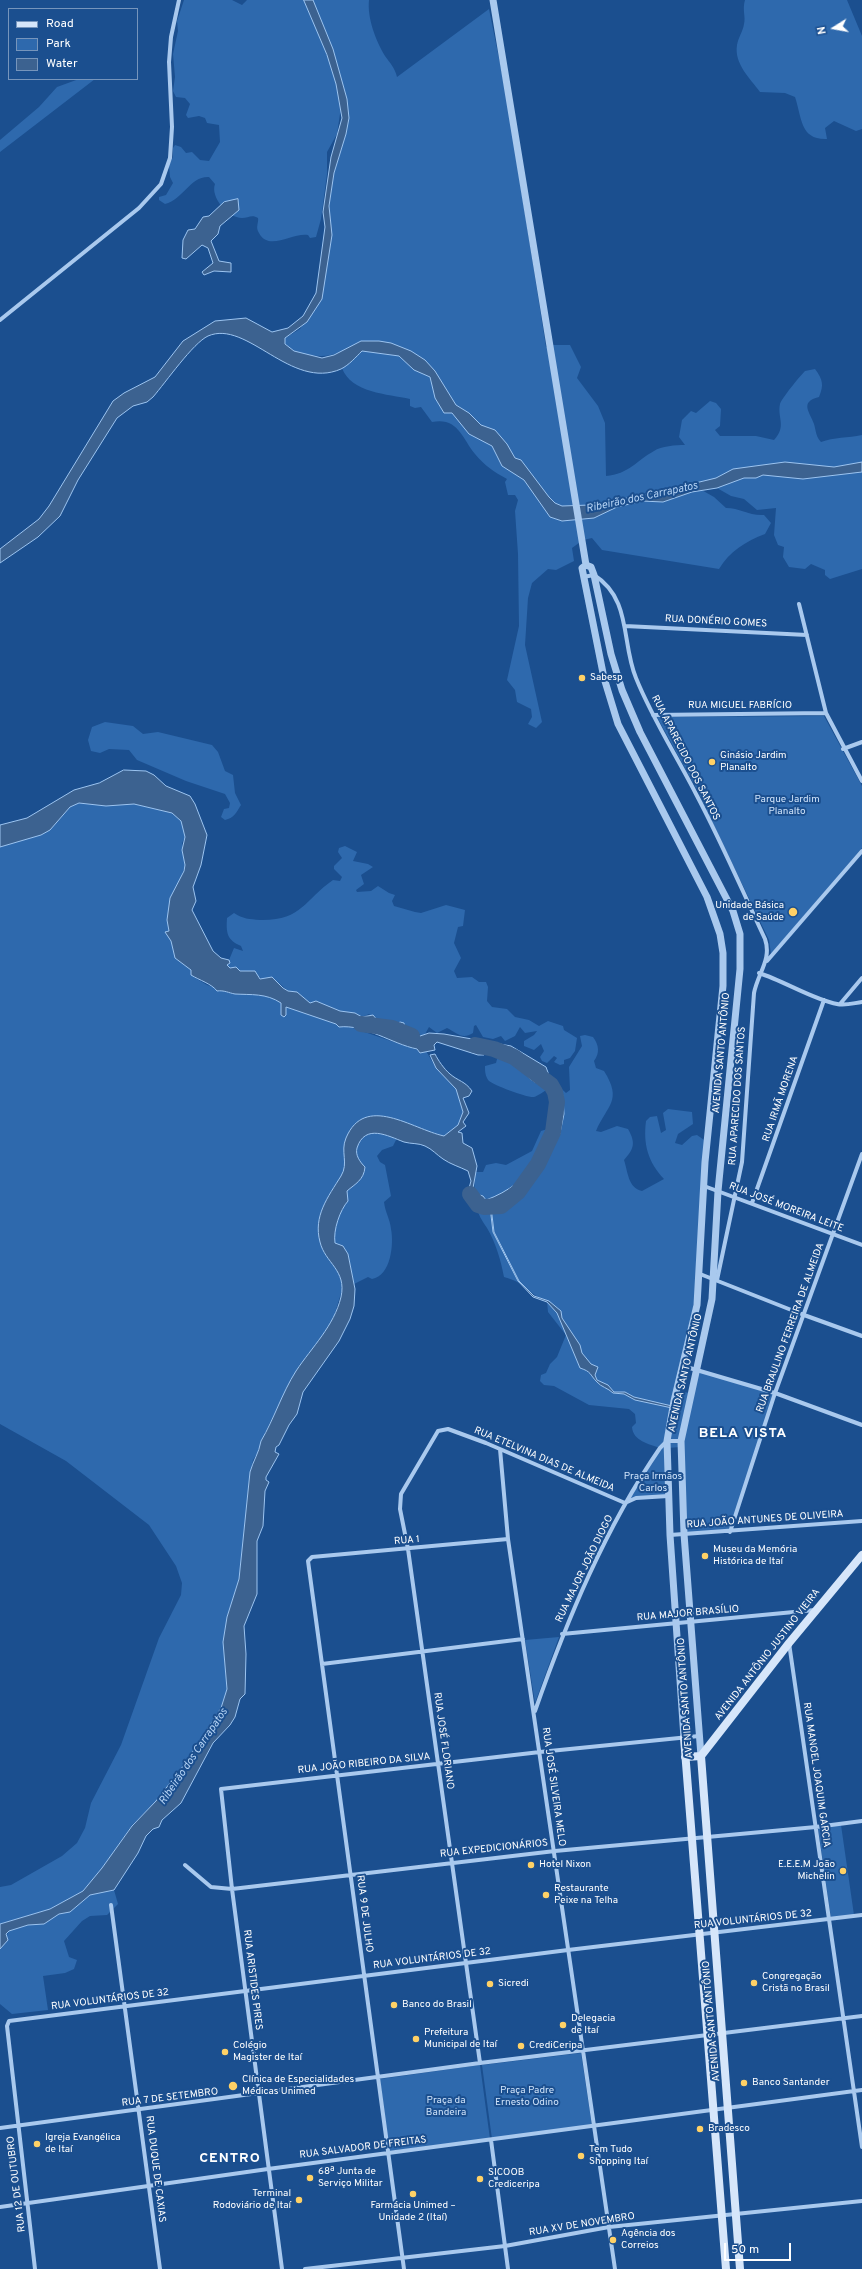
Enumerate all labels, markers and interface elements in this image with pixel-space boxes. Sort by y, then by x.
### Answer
legend [8,8,138,80]
north arrow [814,8,854,48]
text: Road [46,16,74,32]
text: N [815,25,830,36]
text: Park [46,36,71,52]
text: Water [46,56,78,72]
water label: Ribeirão dos Carrapatos [585,480,699,516]
street label: RUA DONÉRIO GOMES [665,613,767,631]
place label: Sabesp [590,672,623,684]
marker: Sabesp [577,673,587,683]
street label: RUA APARECIDO DOS SANTOS [648,693,722,823]
street label: RUA MIGUEL FABRÍCIO [688,700,792,712]
place label: Ginásio Jardim Planalto [720,750,787,774]
marker: Ginásio Jardim Planalto [707,757,717,767]
park label: Parque Jardim Planalto [754,794,820,818]
place label: Unidade Básica de Saúde [715,900,784,924]
marker: Unidade Básica de Saúde [787,906,799,918]
street label: AVENIDA SANTO ANTÔNIO [711,992,733,1114]
street label: RUA APARECIDO DOS SANTOS [727,1026,749,1166]
street label: RUA IRMÃ MORENA [761,1054,801,1144]
street label: RUA JOSÉ MOREIRA LEITE [727,1181,845,1235]
street label: RUA BRAULINO FERREIRA DE ALMEIDA [755,1242,827,1414]
street label: AVENIDA SANTO ANTÔNIO [667,1313,705,1433]
street label: RUA ETELVINA DIAS DE ALMEIDA [472,1425,616,1495]
district label: BELA VISTA [699,1426,787,1442]
park label: Praça Irmãos Carlos [624,1471,682,1494]
street label: RUA JOÃO ANTUNES DE OLIVEIRA [686,1509,844,1531]
street label: RUA MAJOR JOÃO DIOGO [554,1513,616,1625]
street label: RUA 1 [394,1534,420,1548]
place label: Museu da Memória Histórica de Itaí [713,1544,797,1568]
marker: Museu da Memória Histórica de Itaí [700,1551,710,1561]
street label: AVENIDA ANTÔNIO JUSTINO VIEIRA [713,1587,823,1723]
street label: RUA MAJOR BRASÍLIO [636,1604,740,1624]
street label: AVENIDA SANTO ANTÔNIO [676,1637,696,1759]
street label: RUA JOSÉ FLORIANO [430,1692,456,1790]
street label: RUA MANOEL JOAQUIM GARCIA [800,1702,832,1848]
water label: Ribeirão dos Carrapatos [157,1706,231,1808]
street label: RUA JOSÉ SILVEIRA MELO [539,1727,567,1847]
street label: RUA JOÃO RIBEIRO DA SILVA [297,1751,431,1777]
street label: RUA EXPEDICIONÁRIOS [439,1837,549,1861]
place label: Hotel Nixon [539,1859,591,1871]
place label: E.E.E.M João Michelin [778,1859,835,1882]
marker: Hotel Nixon [526,1860,536,1870]
marker: E.E.E.M João Michelin [838,1866,848,1876]
street label: RUA 9 DE JULHO [353,1875,375,1953]
place label: Restaurante Peixe na Telha [554,1883,618,1906]
marker: Restaurante Peixe na Telha [541,1890,551,1900]
street label: RUA VOLUNTÁRIOS DE 32 [693,1908,813,1932]
street label: RUA ARISTIDES PIRES [240,1929,264,2031]
street label: RUA VOLUNTÁRIOS DE 32 [372,1946,492,1972]
street label: AVENIDA SANTO ANTÔNIO [701,1960,723,2082]
place label: Congregação Cristã no Brasil [762,1971,830,1994]
place label: Sicredi [498,1978,529,1990]
marker: Congregação Cristã no Brasil [749,1978,759,1988]
marker: Sicredi [485,1979,495,1989]
street label: RUA VOLUNTÁRIOS DE 32 [50,1987,170,2013]
place label: Banco do Brasil [402,1999,472,2011]
marker: Banco do Brasil [389,2000,399,2010]
place label: Delegacia de Itaí [571,2013,615,2036]
marker: Delegacia de Itaí [558,2020,568,2030]
place label: Prefeitura Municipal de Itaí [424,2027,497,2050]
marker: Prefeitura Municipal de Itaí [411,2034,421,2044]
place label: Colégio Magister de Itaí [233,2040,302,2064]
place label: CrediCeripa [529,2040,582,2052]
marker: CrediCeripa [516,2041,526,2051]
marker: Colégio Magister de Itaí [220,2047,230,2057]
place label: Clínica de Especialidades Médicas Unimed [242,2074,354,2098]
place label: Banco Santander [752,2077,830,2089]
marker: Banco Santander [739,2078,749,2088]
marker: Clínica de Especialidades Médicas Unimed [227,2080,239,2092]
park label: Praça Padre Ernesto Odino [495,2085,559,2108]
street label: RUA 7 DE SETEMBRO [121,2086,219,2110]
park label: Praça da Bandeira [426,2095,466,2118]
street label: RUA DUQUE DE CAXIAS [142,2115,168,2223]
place label: Bradesco [708,2123,750,2135]
marker: Bradesco [695,2124,705,2134]
place label: Igreja Evangélica de Itaí [45,2132,121,2156]
street label: RUA SALVADOR DE FREITAS [299,2134,427,2162]
street label: RUA 12 DE OUTUBRO [5,2135,29,2233]
marker: Igreja Evangélica de Itaí [32,2139,42,2149]
place label: Tem Tudo Shopping Itaí [589,2144,648,2168]
district label: CENTRO [199,2151,261,2167]
marker: Tem Tudo Shopping Itaí [576,2151,586,2161]
place label: 68ª Junta de Serviço Militar [318,2166,383,2190]
place label: SICOOB Crediceripa [488,2167,540,2190]
marker: 68ª Junta de Serviço Militar [305,2173,315,2183]
marker: SICOOB Crediceripa [475,2174,485,2184]
place label: Terminal Rodoviário de Itaí [213,2188,291,2212]
marker: Farmácia Unimed – Unidade 2 (Itaí) [408,2189,418,2199]
marker: Terminal Rodoviário de Itaí [294,2195,304,2205]
place label: Farmácia Unimed – Unidade 2 (Itaí) [370,2200,456,2224]
street label: RUA XV DE NOVEMBRO [528,2211,636,2239]
place label: Agência dos Correios [621,2228,676,2252]
marker: Agência dos Correios [608,2235,618,2245]
scale bar [726,2235,793,2261]
text: 50 m [731,2242,759,2258]

